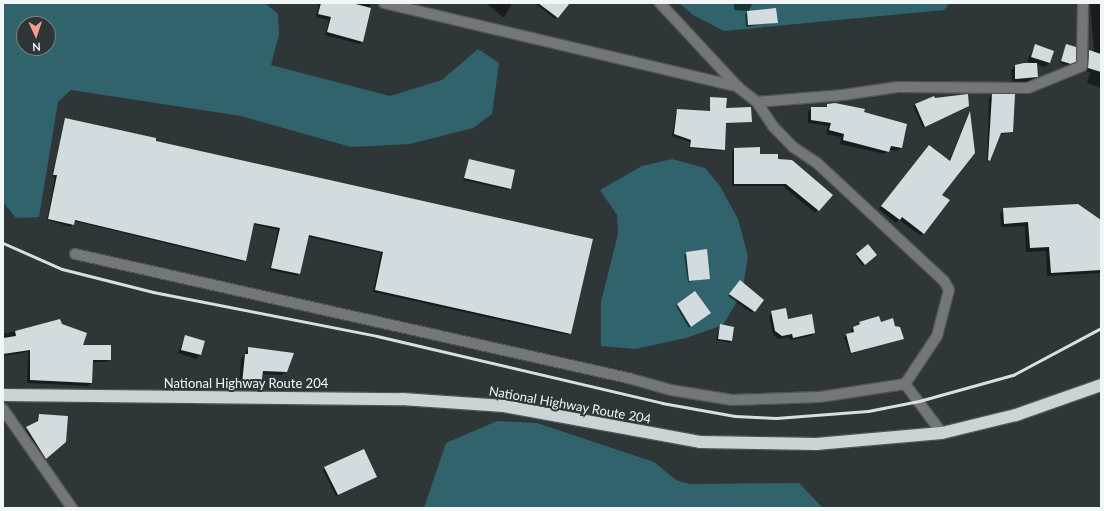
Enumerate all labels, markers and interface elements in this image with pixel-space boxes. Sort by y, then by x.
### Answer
north arrow [16,16,56,56]
text: N [32,41,41,54]
street label: National Highway Route 204 [164,375,328,391]
street label: National Highway Route 204 [488,383,652,427]

